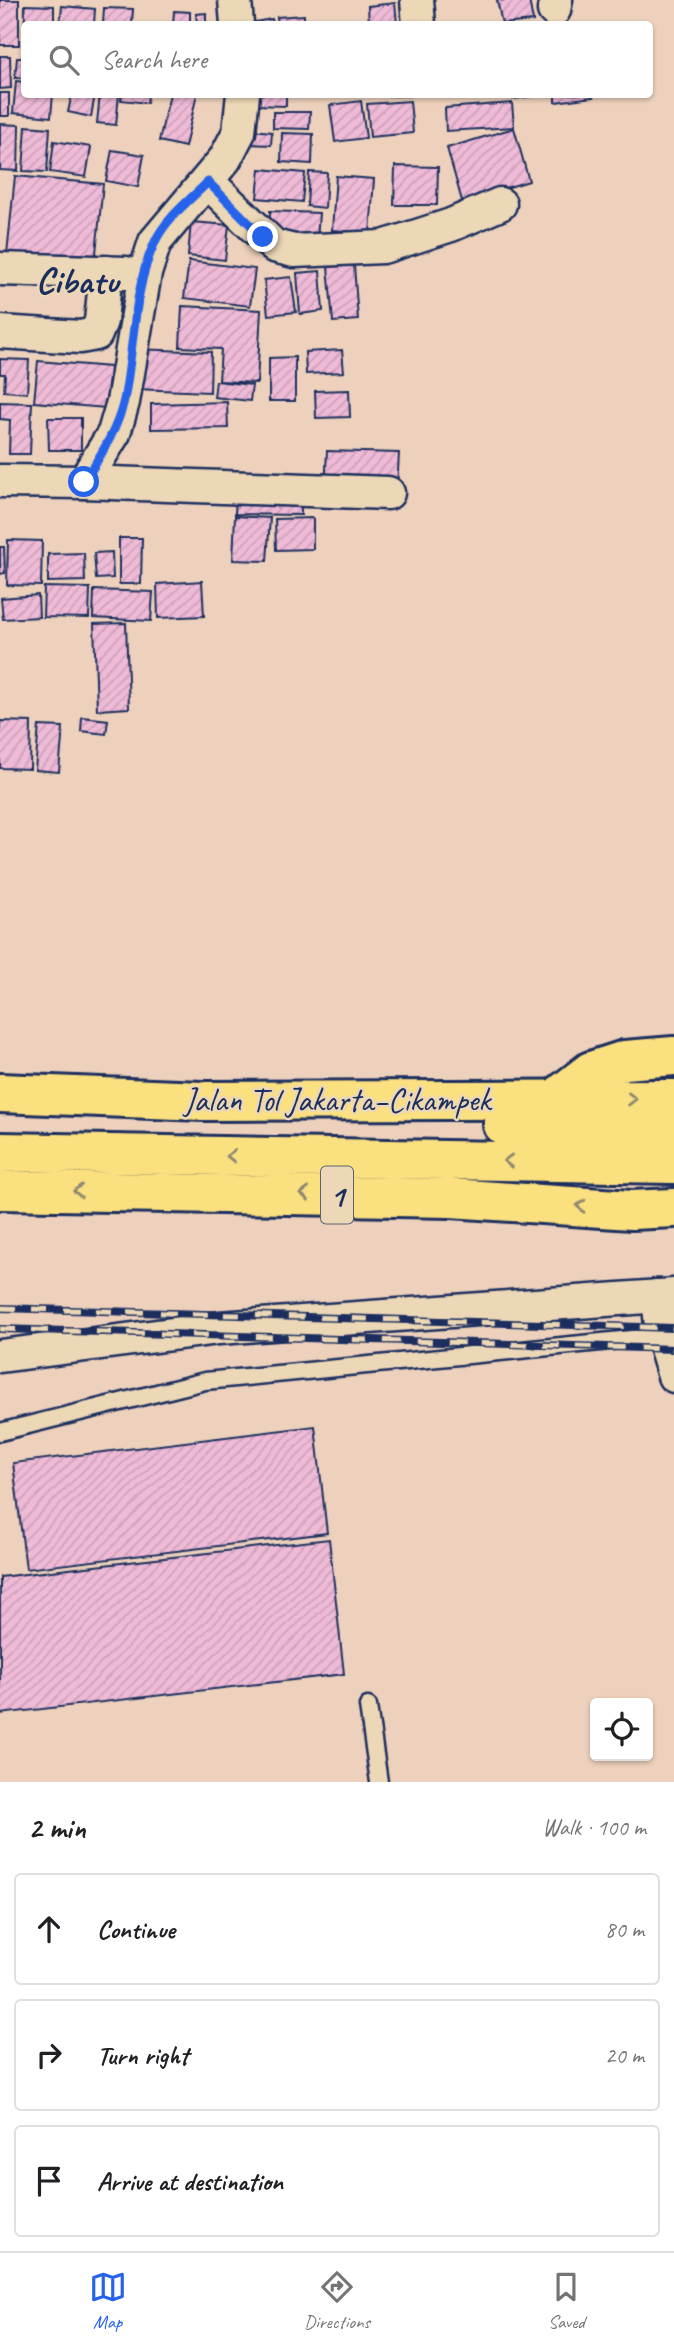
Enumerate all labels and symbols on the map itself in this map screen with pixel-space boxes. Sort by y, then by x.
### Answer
route end [247,221,278,252]
district label: Cibatu [36,257,122,304]
route start [68,466,99,497]
street label: Jalan Tol Jakarta–Cikampek [182,1079,493,1121]
one-way arrow [627,1091,637,1107]
one-way arrow [226,1148,236,1164]
one-way arrow [502,1154,513,1169]
road number: 1 [321,1166,353,1224]
one-way arrow [72,1183,82,1199]
one-way arrow [299,1187,310,1202]
one-way arrow [576,1199,587,1214]

